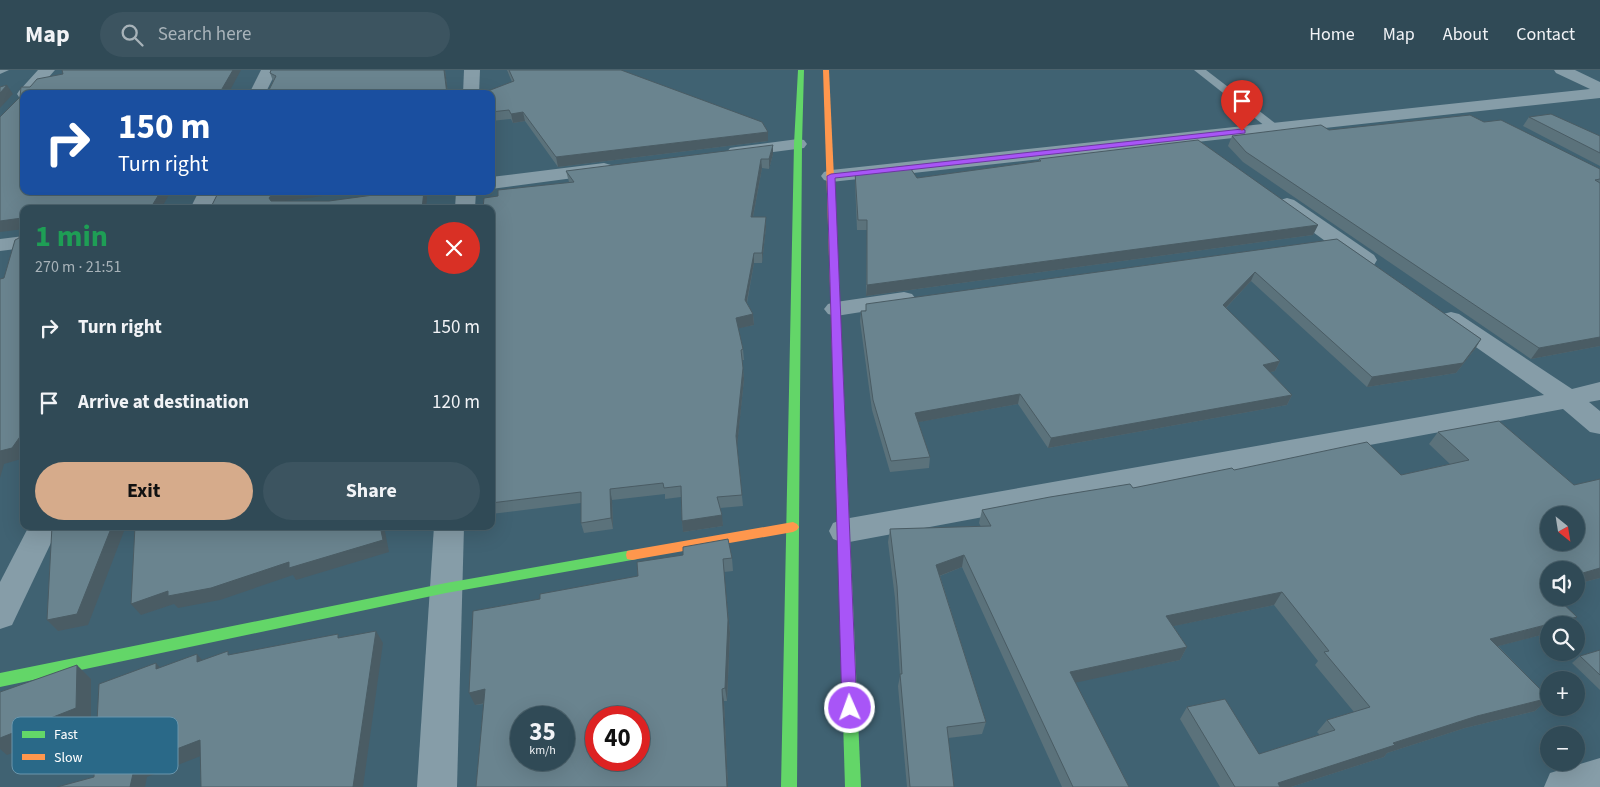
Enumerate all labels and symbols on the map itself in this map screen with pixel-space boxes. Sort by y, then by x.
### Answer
pin [1221,80,1263,131]
north arrow [1540,506,1585,551]
position arrow [823,681,875,733]
speed limit sign: 40 [585,706,650,771]
legend [12,717,178,774]
text: Fast [54,725,78,745]
text: Slow [54,748,83,768]

